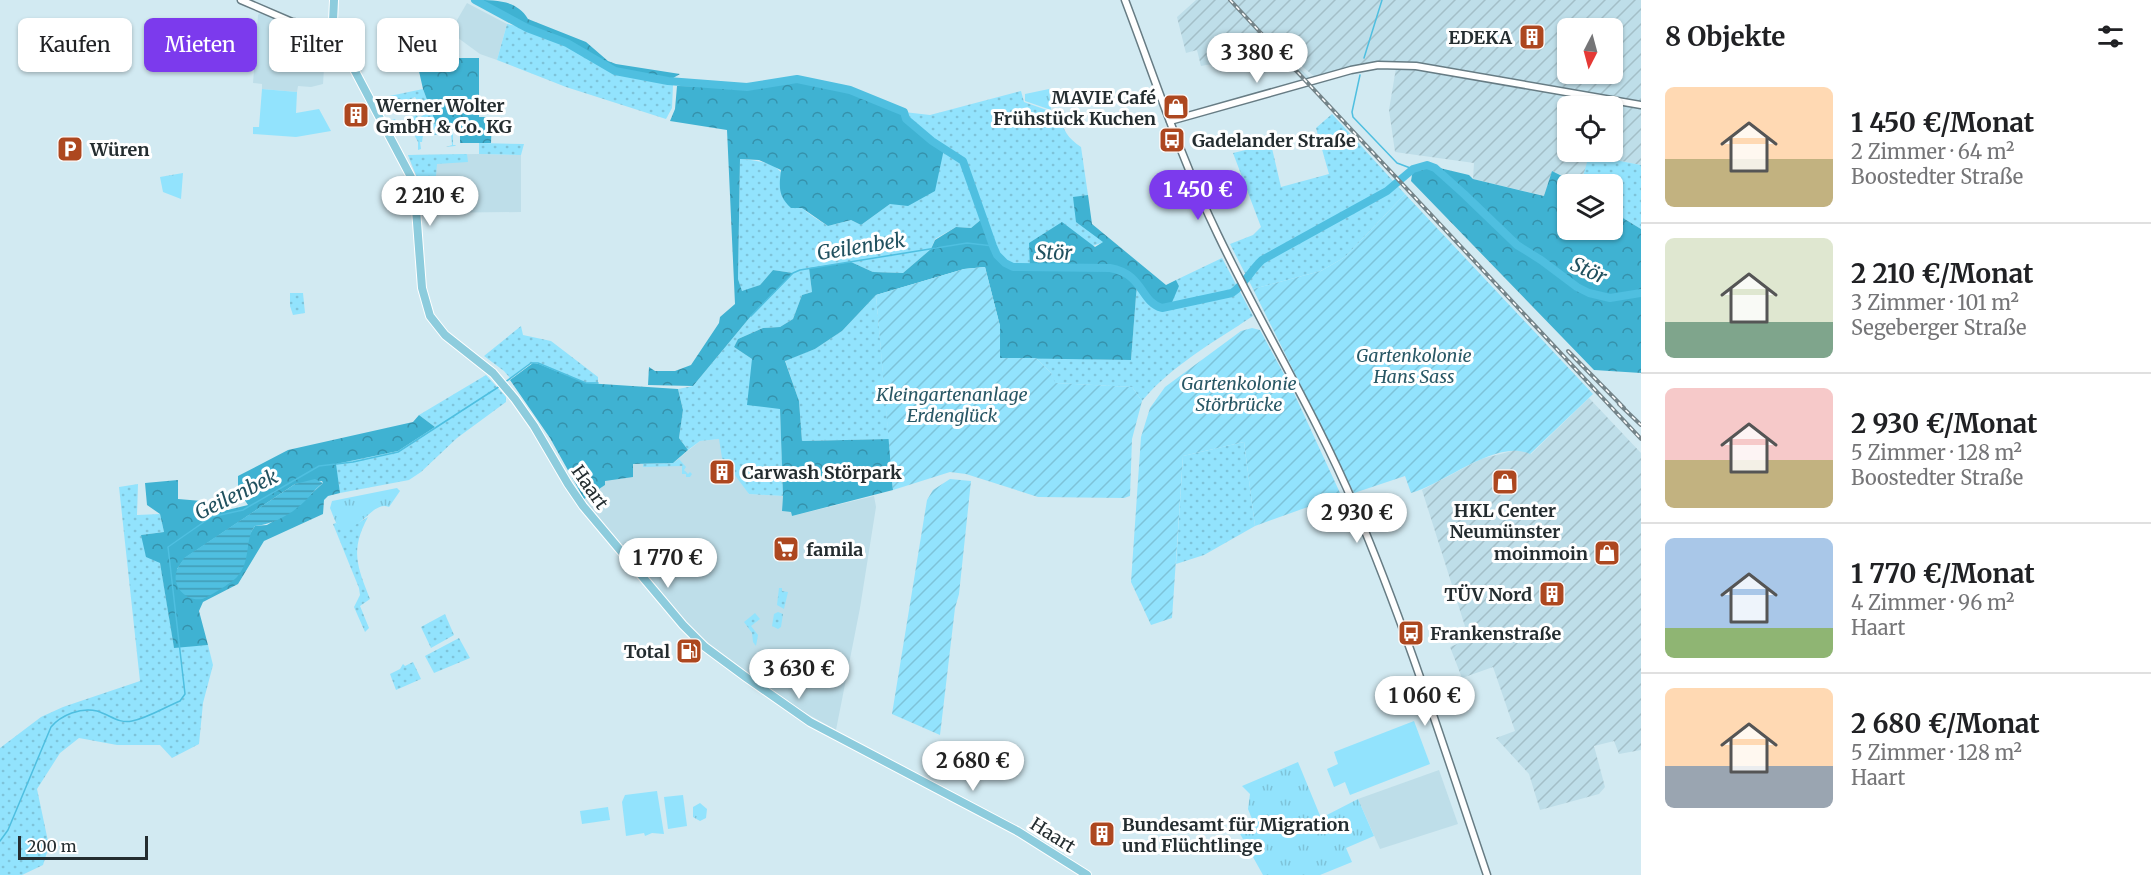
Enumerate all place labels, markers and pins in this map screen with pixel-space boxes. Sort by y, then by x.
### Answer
building icon: EDEKA [1517,22,1547,52]
place label: EDEKA [1448,26,1512,49]
pin: 3 380 € [1202,33,1312,84]
place label: MAVIE Café Frühstück Kuchen [993,86,1156,130]
shop icon: MAVIE Café Frühstück Kuchen [1161,92,1191,122]
place label: Werner Wolter GmbH & Co. KG [375,94,512,138]
building icon: Werner Wolter GmbH & Co. KG [341,100,371,130]
bus stop icon: Gadelander Straße [1157,125,1187,155]
place label: Gadelander Straße [1192,129,1356,152]
parking icon: Würen [55,134,85,164]
place label: Würen [89,138,149,161]
pin: 1 450 € [1143,170,1253,221]
pin: 2 210 € [375,176,485,227]
building icon: Carwash Störpark [707,457,737,487]
place label: Carwash Störpark [742,461,902,484]
shop icon: HKL Center Neumünster [1490,467,1520,497]
pin: 2 930 € [1302,493,1412,544]
place label: HKL Center Neumünster [1450,499,1560,543]
supermarket icon: famila [771,534,801,564]
pin: 1 770 € [613,538,723,589]
place label: famila [806,538,863,561]
shop icon: moinmoin [1592,538,1622,568]
place label: moinmoin [1494,542,1588,565]
building icon: TÜV Nord [1537,579,1567,609]
place label: TÜV Nord [1444,583,1532,606]
bus stop icon: Frankenstraße [1396,618,1426,648]
place label: Frankenstraße [1430,622,1562,645]
fuel station icon: Total [674,636,704,666]
place label: Total [624,640,670,663]
pin: 3 630 € [744,649,854,700]
pin: 1 060 € [1370,676,1480,727]
pin: 2 680 € [918,741,1028,792]
place label: Bundesamt für Migration und Flüchtlinge [1122,813,1349,857]
building icon: Bundesamt für Migration und Flüchtlinge [1087,819,1117,849]

